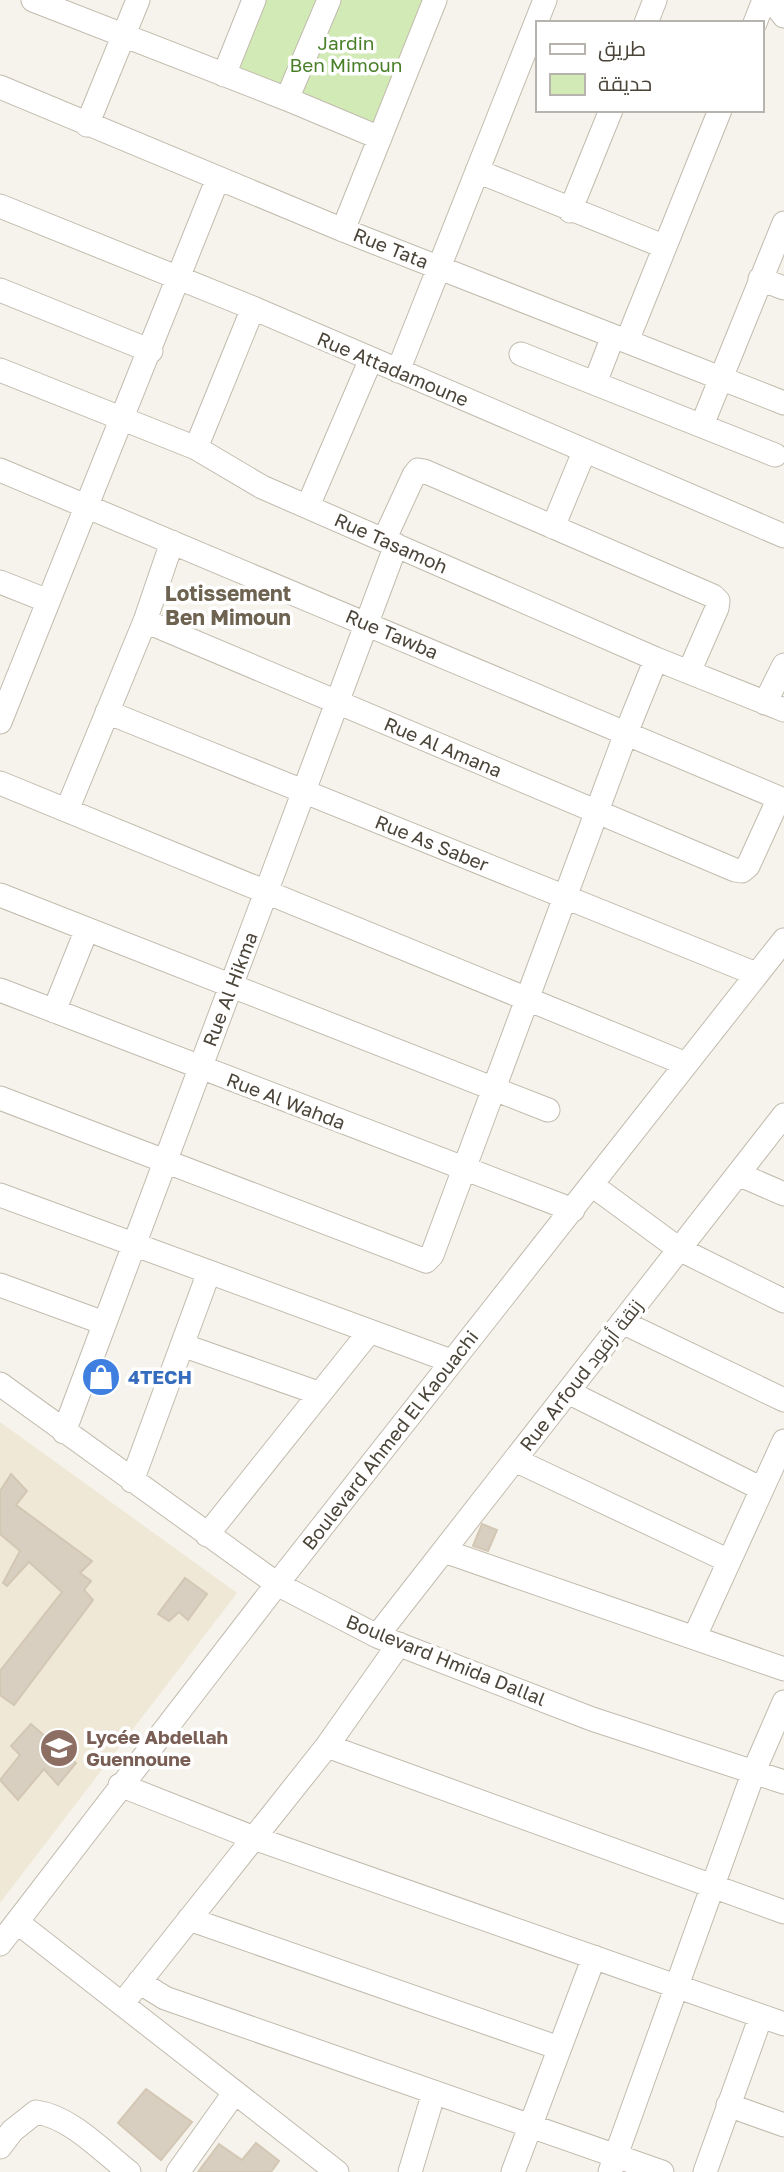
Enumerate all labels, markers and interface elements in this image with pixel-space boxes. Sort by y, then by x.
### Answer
legend [536,21,763,112]
park label: Jardin Ben Mimoun [289,31,403,76]
text: طريق [598,35,646,62]
text: حديقة [598,70,652,96]
street label: Rue Tata [350,222,432,273]
street label: Rue Attadamoune [314,326,472,411]
street label: Rue Tasamoh [331,507,451,578]
district label: Lotissement Ben Mimoun [165,580,291,630]
street label: Rue Tawba [342,604,442,663]
street label: Rue Al Amana [381,711,506,782]
street label: Rue As Saber [372,809,493,876]
street label: Rue Al Hikma [197,928,262,1049]
street label: Rue Al Wahda [224,1067,349,1134]
street label: Rue Arfoud زنقة أرفود [514,1294,648,1456]
street label: Boulevard Ahmed El Kaouachi [297,1325,482,1554]
shop icon: 4TECH [80,1356,122,1398]
place label: 4TECH [128,1365,192,1388]
street label: Boulevard Hmida Dallal [343,1609,549,1710]
place label: Lycée Abdellah Guennoune [86,1725,228,1770]
school or university icon: Lycée Abdellah Guennoune [38,1727,80,1769]

